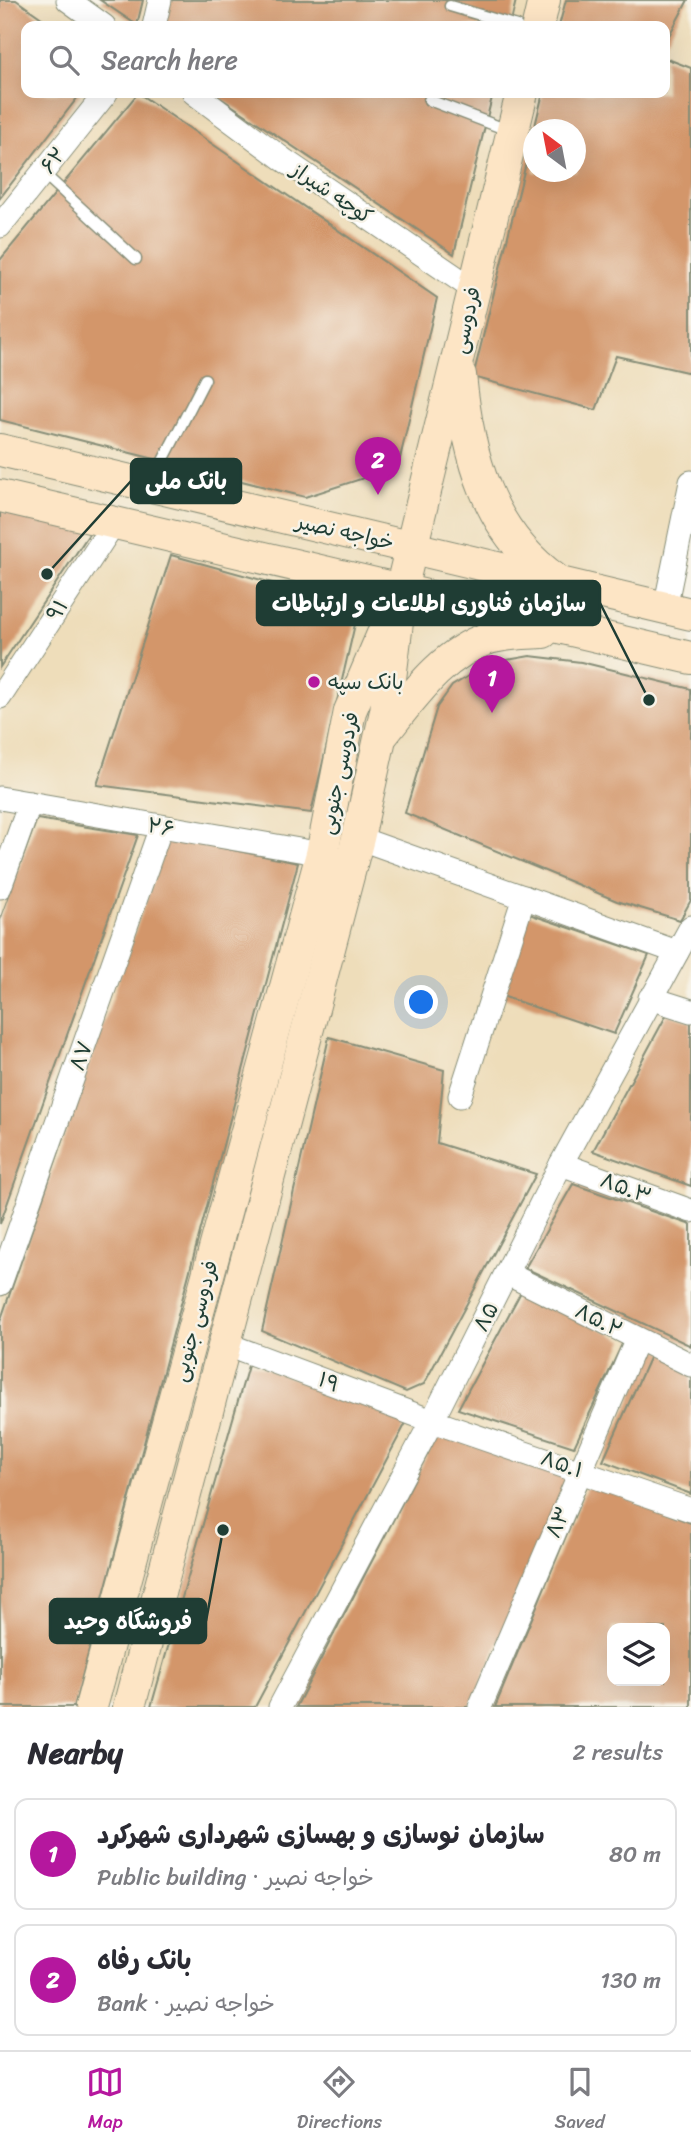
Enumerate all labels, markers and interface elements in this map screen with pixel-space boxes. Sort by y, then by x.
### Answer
search box [21,21,670,98]
text: Search here [101,37,238,83]
icon: search [45,41,83,79]
north arrow [523,119,586,182]
street label: ۶۲ [30,138,76,182]
street label: کوچه شیراز [281,150,381,235]
street label: فردوسی [440,283,492,357]
pin: 2 [355,437,401,495]
callout: بانک ملی [131,459,241,503]
text: بانک ملی [145,461,227,502]
street label: خواجه نصیر [290,502,398,562]
callout: سازمان فناوری اطلاعات و ارتباطات [257,581,600,625]
text: سازمان فناوری اطلاعات و ارتباطات [272,583,586,624]
street label: ۹۱ [35,591,79,629]
pin: 1 [469,655,515,713]
place label: بانک سپه [328,663,404,701]
marker: بانک سپه [306,674,322,690]
street label: فردوسی جنوبی [307,708,371,838]
street label: ۲۶ [144,806,178,848]
your location [404,985,438,1019]
street label: ۸۷ [58,1036,104,1076]
street label: ۸۵.۳ [595,1161,657,1215]
street label: فردوسی جنوبی [160,1256,230,1386]
street label: ۸۵.۲ [568,1292,630,1348]
street label: ۸۵ [462,1295,510,1339]
street label: ۱۹ [312,1361,346,1403]
street label: ۸۵.۱ [535,1439,589,1489]
street label: ۸۳ [534,1500,582,1544]
callout: فروشگاه وحید [50,1599,206,1643]
text: فروشگاه وحید [64,1601,192,1642]
map controls [607,1623,670,1686]
button: layers [607,1623,670,1686]
text: Nearby [28,1726,123,1780]
text: 2 results [572,1732,663,1773]
text: سازمان نوسازی و بهسازی شهرداری شهرکرد [97,1811,545,1857]
text: 1 [48,1834,58,1875]
text: 80 m [609,1834,661,1875]
text: Public building · خواجه نصیر [97,1857,374,1898]
text: بانک رفاه [97,1937,191,1983]
text: 2 [46,1960,60,2001]
text: 130 m [600,1960,661,2001]
text: Bank · خواجه نصیر [97,1983,275,2024]
tab: Map [86,2063,124,2138]
tab: Directions [297,2063,382,2138]
tab: Saved [555,2063,605,2138]

